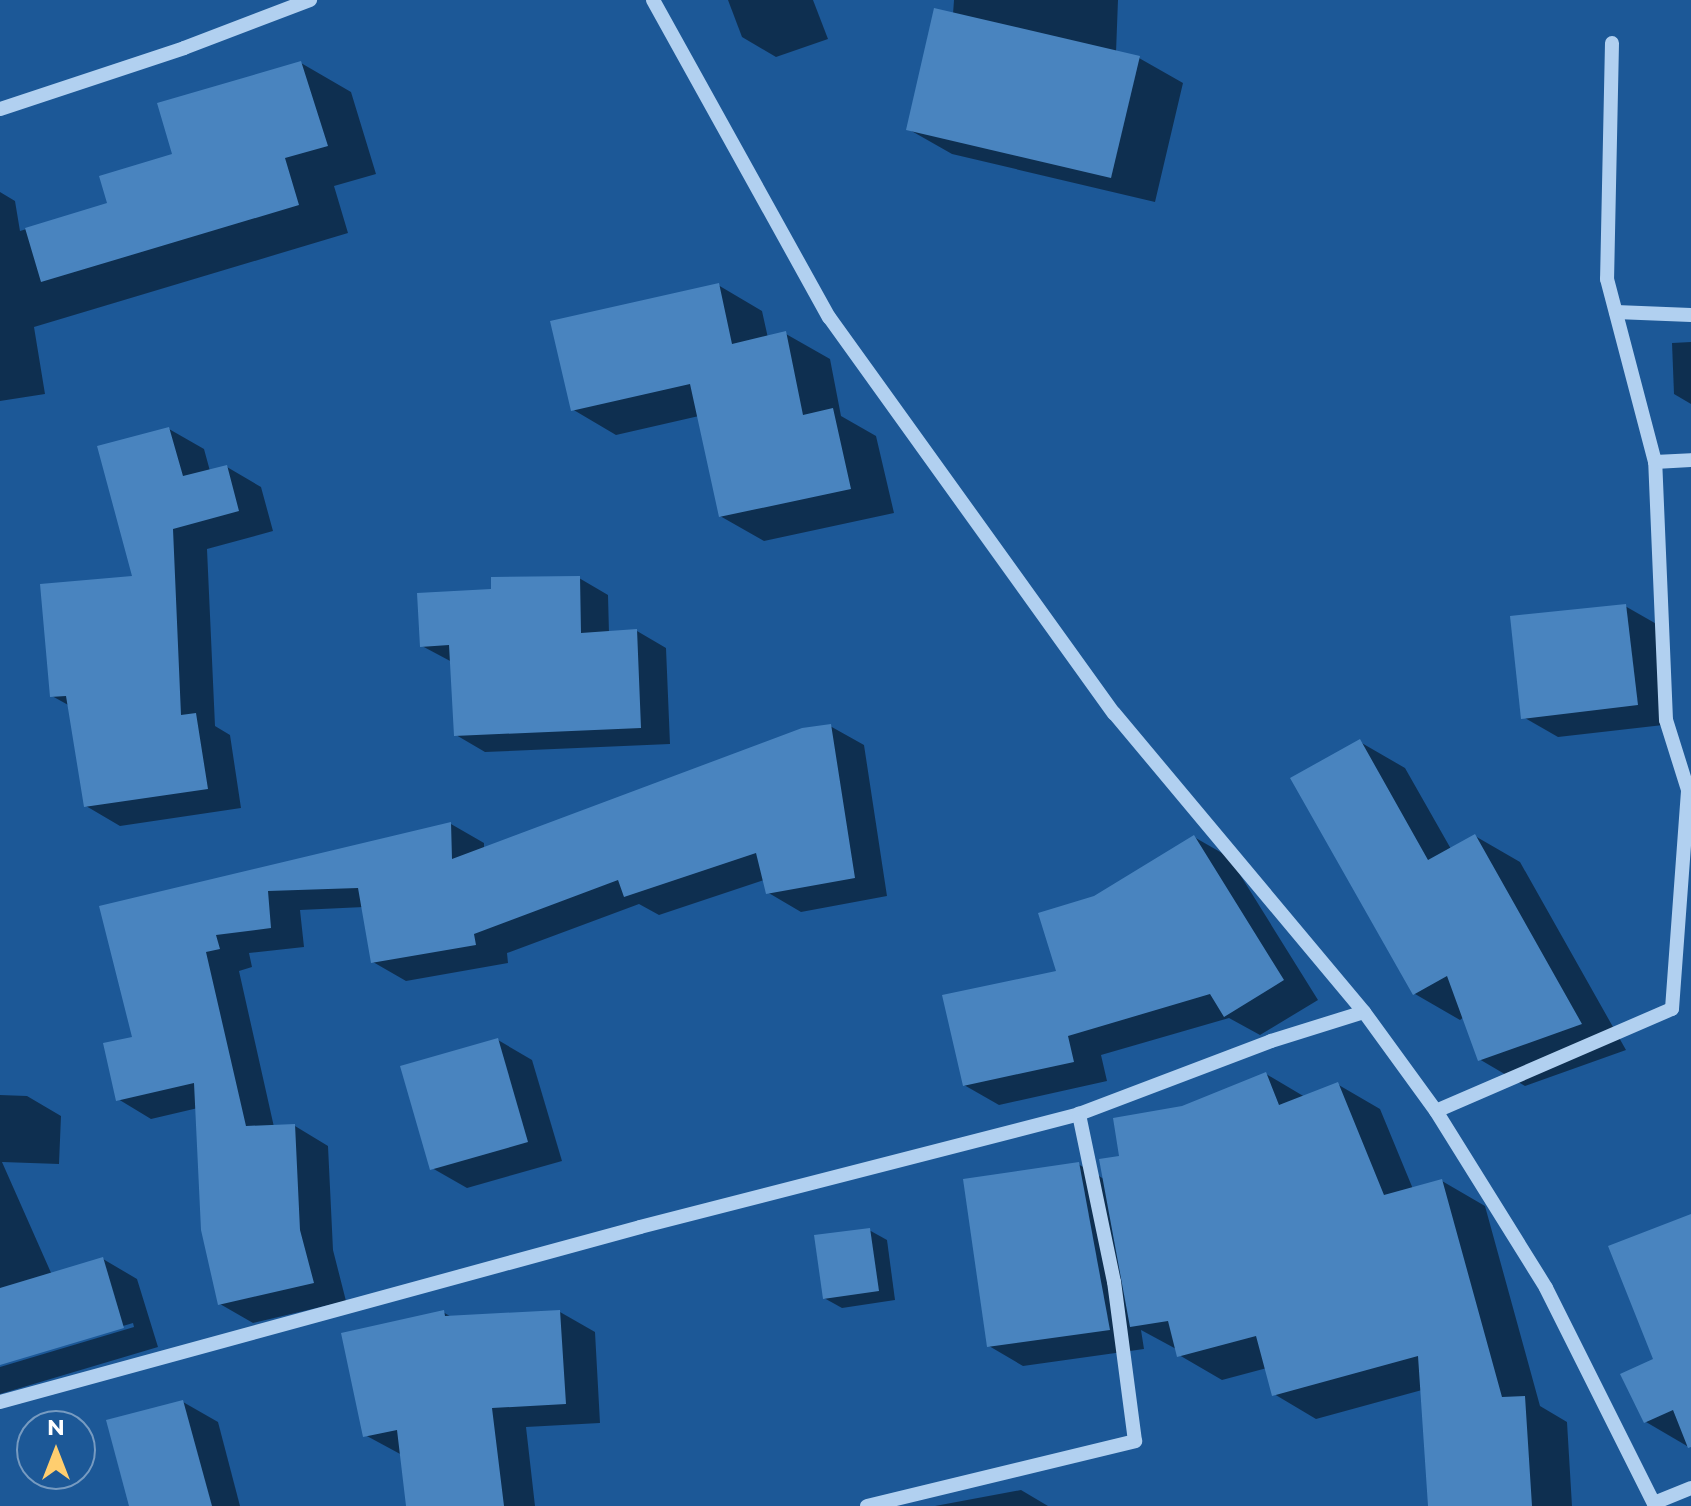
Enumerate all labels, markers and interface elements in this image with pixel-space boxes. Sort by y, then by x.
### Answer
north arrow [16,1410,96,1490]
text: N [47,1414,65,1441]

